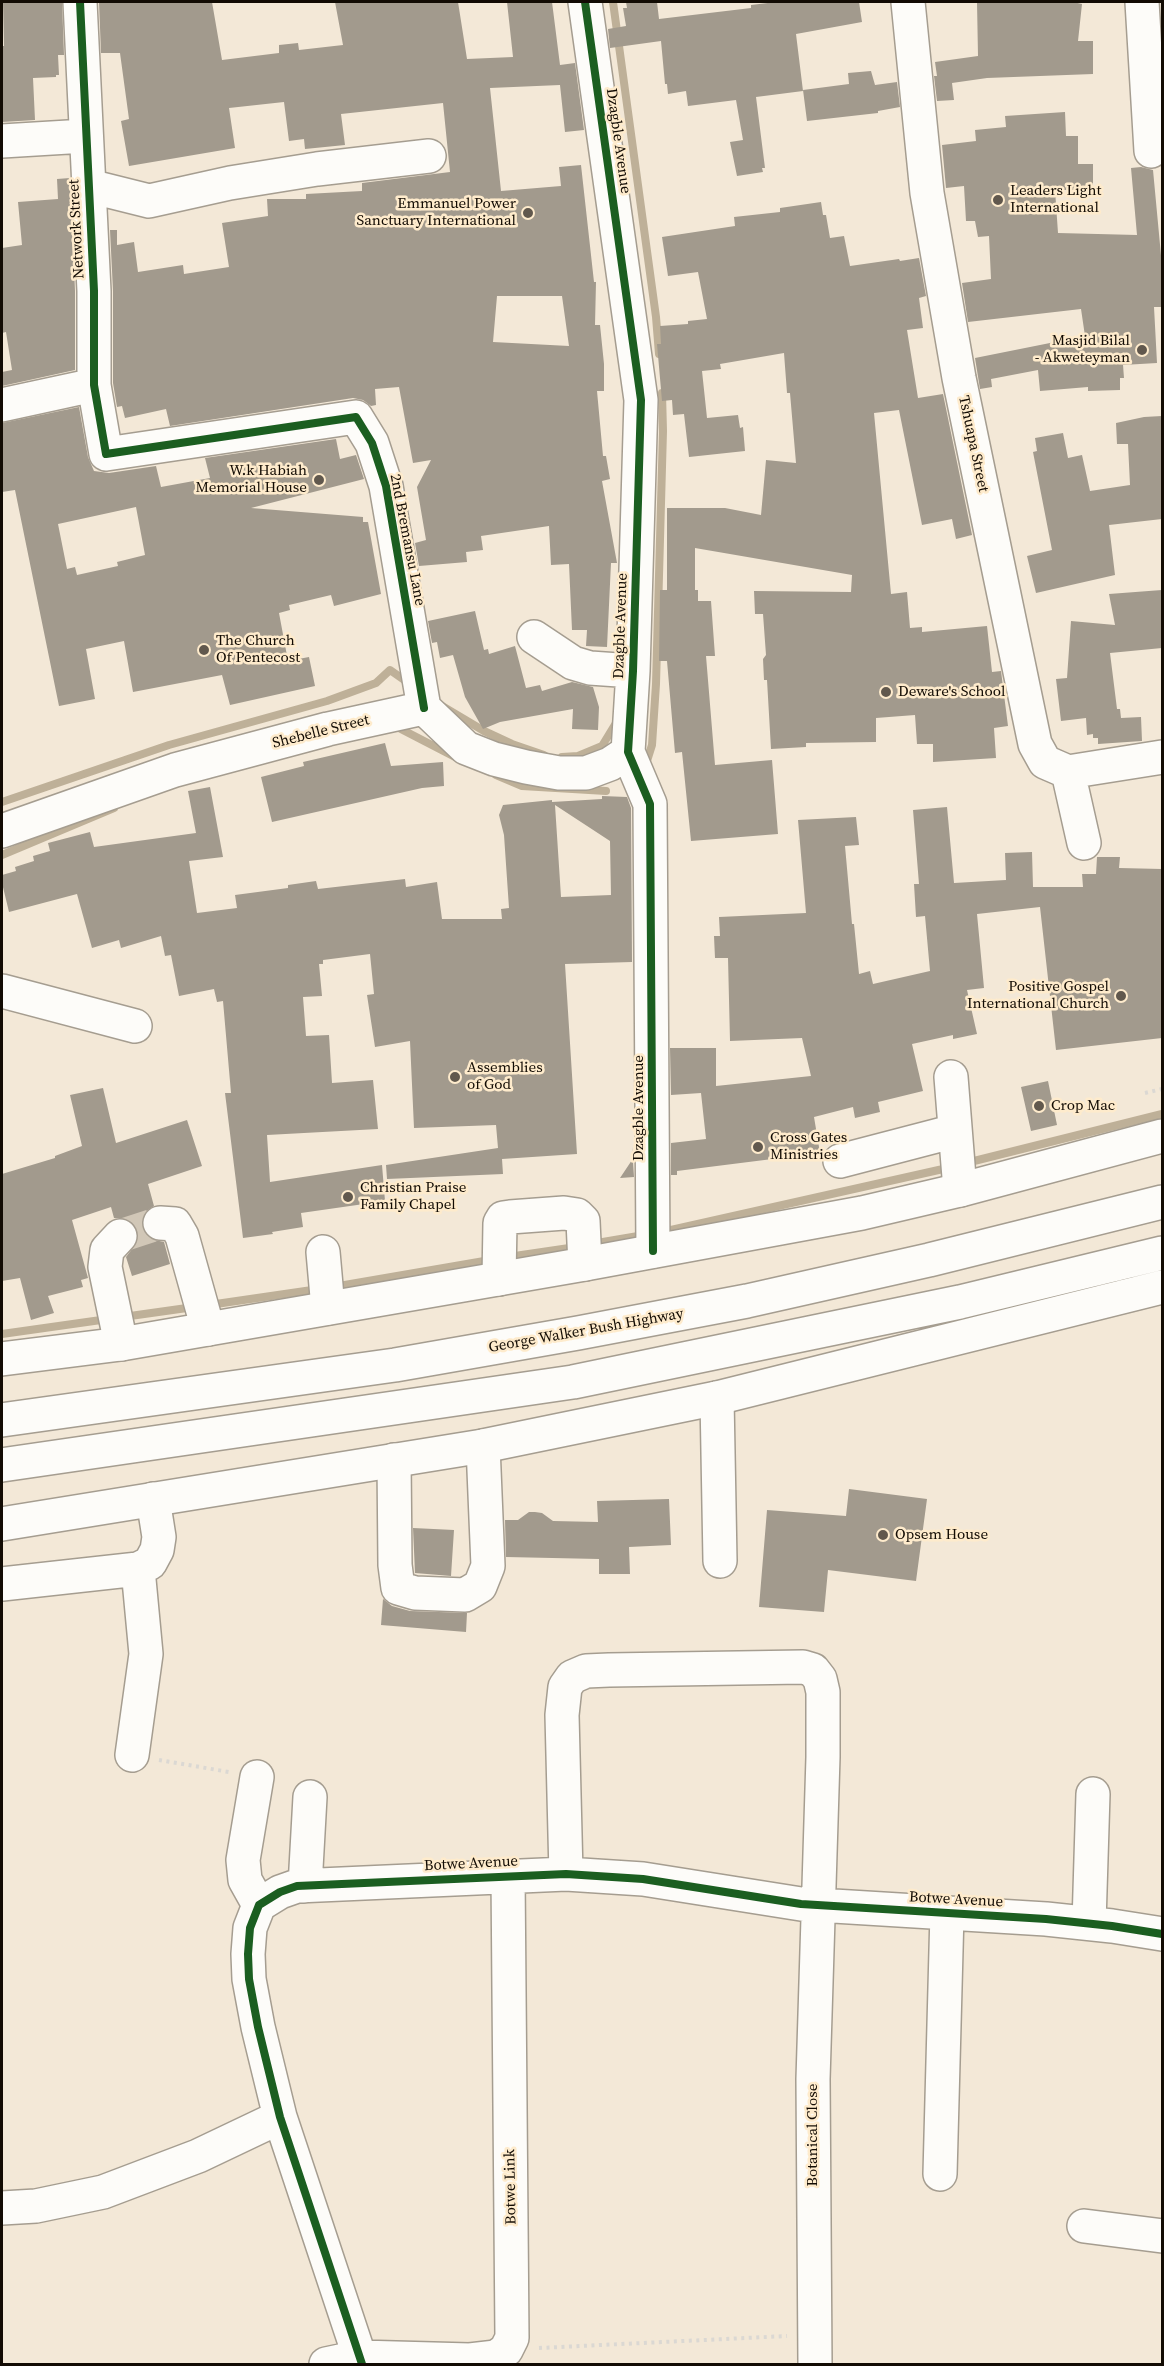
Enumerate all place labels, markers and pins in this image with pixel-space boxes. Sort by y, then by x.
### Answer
place label: Leaders Light International [1010,182,1101,217]
marker: Leaders Light International [991,193,1005,207]
place label: Emmanuel Power Sanctuary International [357,195,516,230]
marker: Emmanuel Power Sanctuary International [521,206,535,220]
place label: Masjid Bilal - Akweteyman [1035,332,1130,367]
marker: Masjid Bilal - Akweteyman [1135,343,1149,357]
place label: W.k Habiah Memorial House [195,462,307,497]
marker: W.k Habiah Memorial House [312,473,326,487]
place label: The Church Of Pentecost [216,632,300,667]
marker: The Church Of Pentecost [197,643,211,657]
place label: Deware's School [898,683,1005,701]
marker: Deware's School [879,685,893,699]
place label: Positive Gospel International Church [967,978,1109,1013]
marker: Positive Gospel International Church [1114,989,1128,1003]
place label: Assemblies of God [467,1059,543,1094]
marker: Assemblies of God [448,1070,462,1084]
place label: Crop Mac [1051,1097,1115,1115]
marker: Crop Mac [1032,1099,1046,1113]
place label: Cross Gates Ministries [770,1129,847,1164]
marker: Cross Gates Ministries [751,1140,765,1154]
place label: Christian Praise Family Chapel [360,1179,466,1214]
marker: Christian Praise Family Chapel [341,1190,355,1204]
place label: Opsem House [895,1526,988,1544]
marker: Opsem House [876,1528,890,1542]

